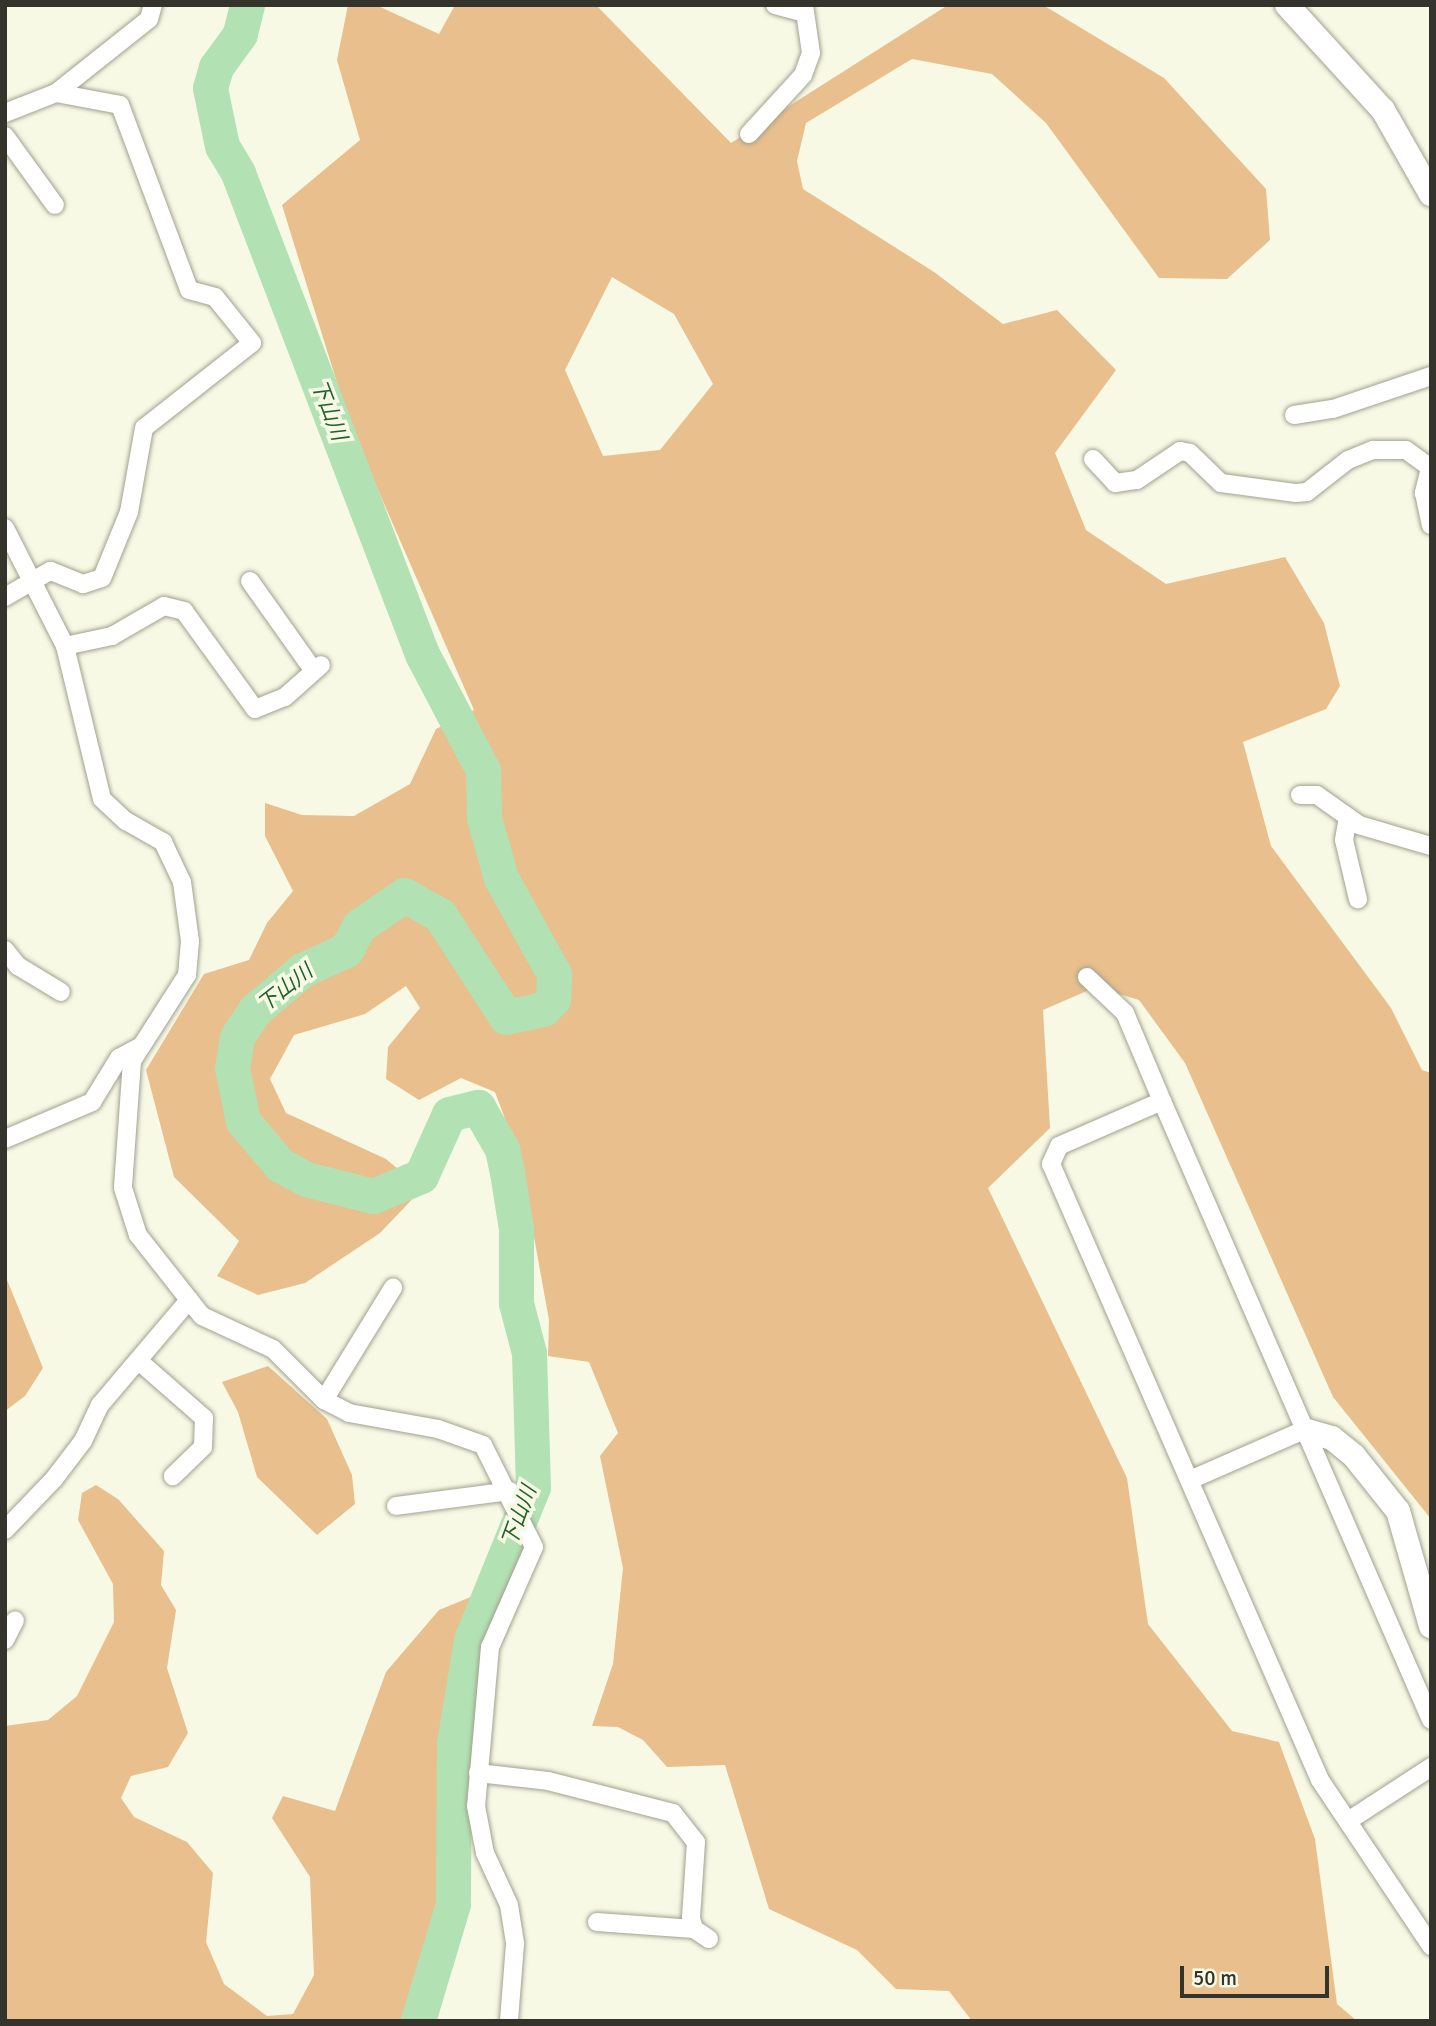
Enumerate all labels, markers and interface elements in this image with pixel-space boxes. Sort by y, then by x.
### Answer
water label: 下山川 [306,376,352,444]
water label: 下山川 [252,959,318,1017]
water label: 下山川 [496,1482,542,1550]
scale bar [1184,1952,1333,1996]
text: 50 m [1193,1965,1237,1991]

